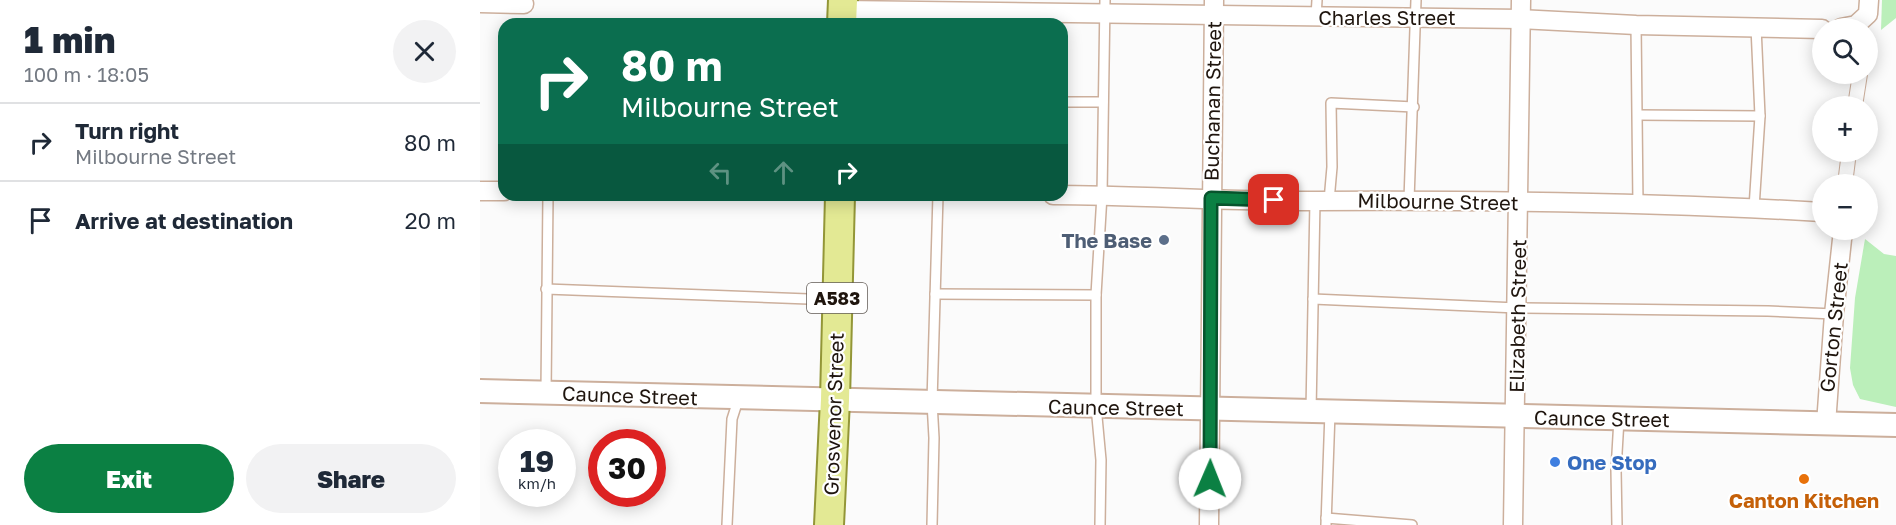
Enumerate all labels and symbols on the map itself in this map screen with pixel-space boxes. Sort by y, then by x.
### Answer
street label: Charles Street [1318,5,1456,29]
street label: Buchanan Street [1199,21,1225,181]
pin [1248,174,1299,225]
street label: Milbourne Street [1357,188,1519,214]
place label: The Base [1061,228,1152,252]
marker: The Base [1157,233,1171,247]
street label: Elizabeth Street [1504,239,1530,393]
street label: Gorton Street [1814,261,1852,393]
road number: A583 [807,283,867,313]
street label: Grosvenor Street [818,332,848,496]
street label: Caunce Street [562,381,698,409]
street label: Caunce Street [1048,394,1184,420]
street label: Caunce Street [1534,405,1670,431]
speed limit sign: 30 [588,429,666,507]
position arrow [1178,447,1242,511]
place label: One Stop [1567,450,1657,474]
marker: One Stop [1548,455,1562,469]
marker: Canton Kitchen [1797,472,1811,486]
place label: Canton Kitchen [1729,488,1879,512]

